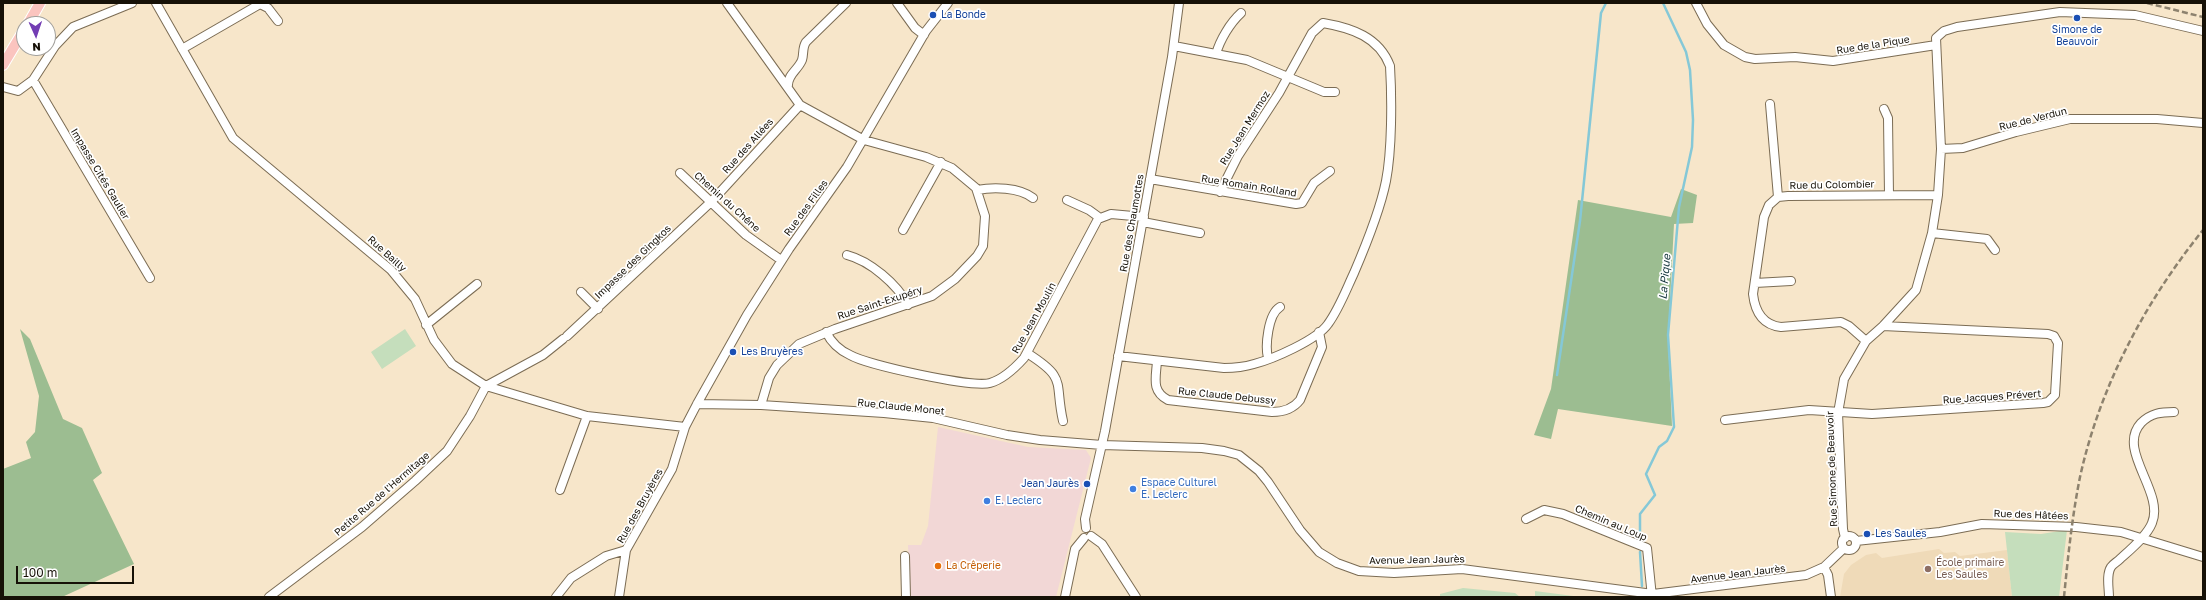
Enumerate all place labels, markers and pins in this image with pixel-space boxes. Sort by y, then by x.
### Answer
place label: La Bonde [941,9,986,21]
marker: La Bonde [928,10,938,20]
marker: Simone de Beauvoir [2072,13,2082,23]
place label: Simone de Beauvoir [2052,24,2102,48]
place label: Les Bruyères [741,346,803,358]
marker: Les Bruyères [728,347,738,357]
place label: Espace Culturel E. Leclerc [1141,477,1217,500]
place label: Jean Jaurès [1021,478,1079,490]
marker: Jean Jaurès [1082,479,1092,489]
marker: Espace Culturel E. Leclerc [1128,484,1138,494]
place label: E. Leclerc [995,495,1042,507]
marker: E. Leclerc [982,496,992,506]
place label: Les Saules [1875,528,1926,540]
marker: Les Saules [1862,529,1872,539]
place label: École primaire Les Saules [1936,557,2004,580]
place label: La Crêperie [946,560,1001,572]
marker: La Crêperie [933,561,943,571]
marker: École primaire Les Saules [1923,564,1933,574]

